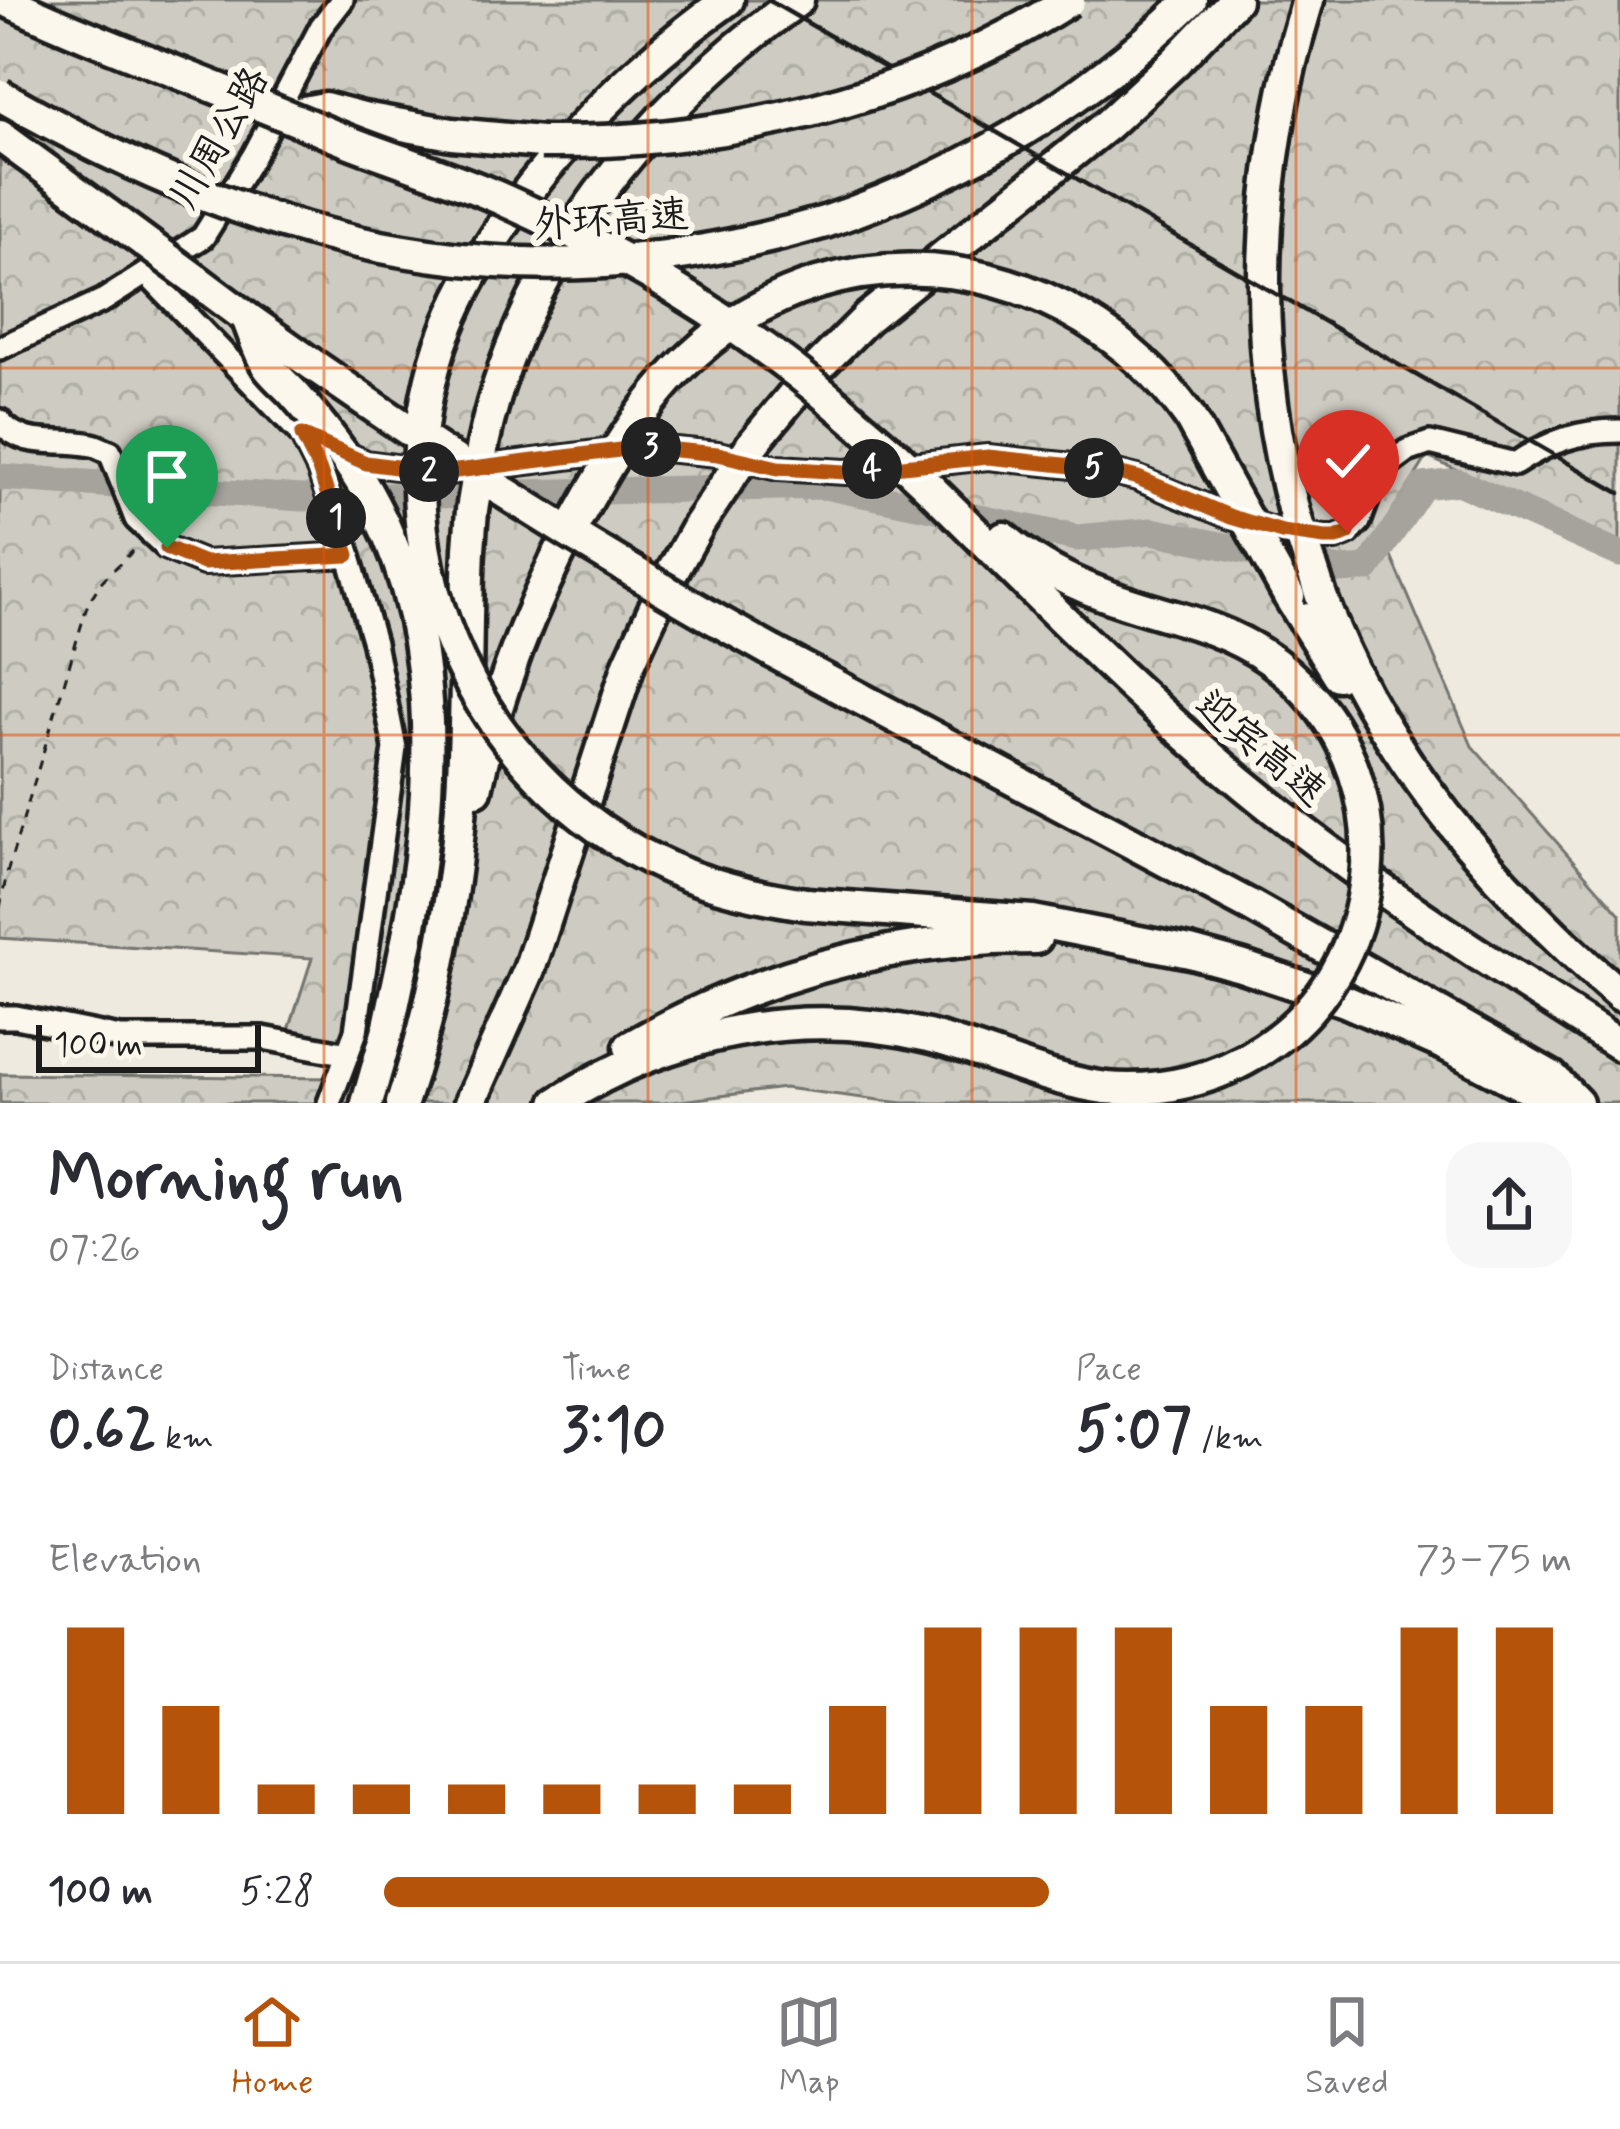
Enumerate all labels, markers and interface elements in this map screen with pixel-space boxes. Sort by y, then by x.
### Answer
street label: 川周公路 [160,58,282,219]
street label: 外环高速 [532,191,691,252]
pin [1297,410,1399,533]
pin: 3 [621,417,681,477]
pin [116,425,218,548]
text: 3 [644,425,658,469]
icon: check [1315,428,1381,494]
pin: 5 [1064,438,1124,498]
pin: 4 [842,439,902,499]
pin: 2 [399,442,459,502]
icon: arrive [134,443,200,509]
text: 5 [1084,446,1104,490]
text: 4 [862,447,882,491]
text: 2 [421,450,437,494]
pin: 1 [306,488,366,548]
text: 1 [329,496,343,540]
street label: 迎宾高速 [1184,680,1336,819]
scale bar [36,1019,261,1072]
text: 100 m [54,1024,143,1068]
text: Morning run [48,1137,404,1223]
button: share [1446,1142,1572,1268]
text: 07:26 [48,1225,141,1276]
text: Distance [48,1348,164,1392]
text: Time [562,1348,631,1392]
text: Pace [1076,1348,1142,1392]
text: 0.62 [48,1392,156,1471]
text: 3:10 [562,1392,666,1471]
text: 5:07 [1076,1392,1192,1471]
text: km [156,1417,213,1461]
text: /km [1192,1417,1263,1461]
text: Elevation [48,1535,202,1586]
text: 73–75 m [1416,1535,1572,1586]
text: 100 m [48,1867,153,1918]
text: 5:28 [240,1867,314,1918]
tab: Home [231,1989,313,2105]
tab: Map [776,1989,842,2105]
tab: Saved [1305,1989,1389,2105]

